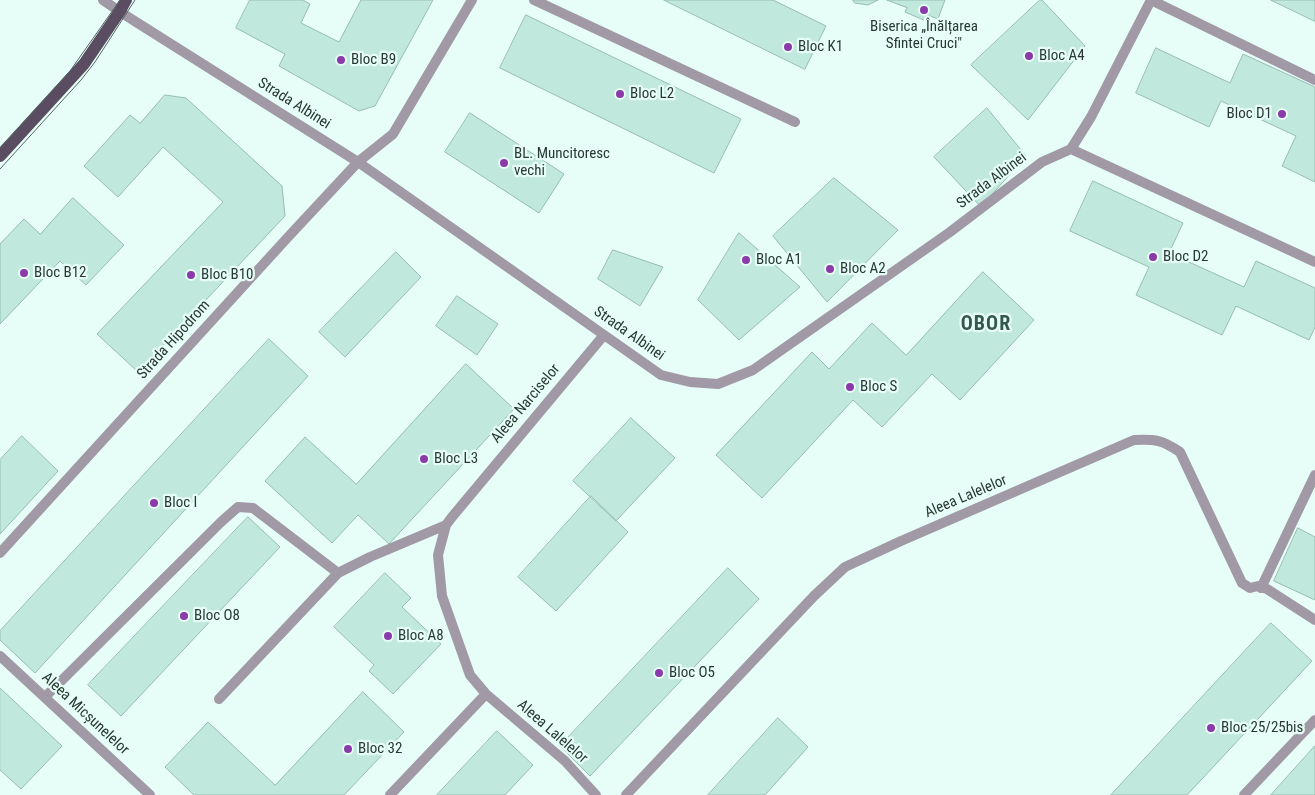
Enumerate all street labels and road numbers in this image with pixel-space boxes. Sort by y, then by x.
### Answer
street label: Strada Albinei [254,75,334,133]
street label: Strada Albinei [954,149,1030,213]
street label: Strada Hipodrom [134,297,214,383]
street label: Strada Albinei [590,303,668,365]
street label: Aleea Narciselor [488,361,564,447]
street label: Aleea Lalelelor [922,472,1010,522]
street label: Aleea Micșunelelor [38,669,132,759]
street label: Aleea Lalelelor [513,696,591,768]

